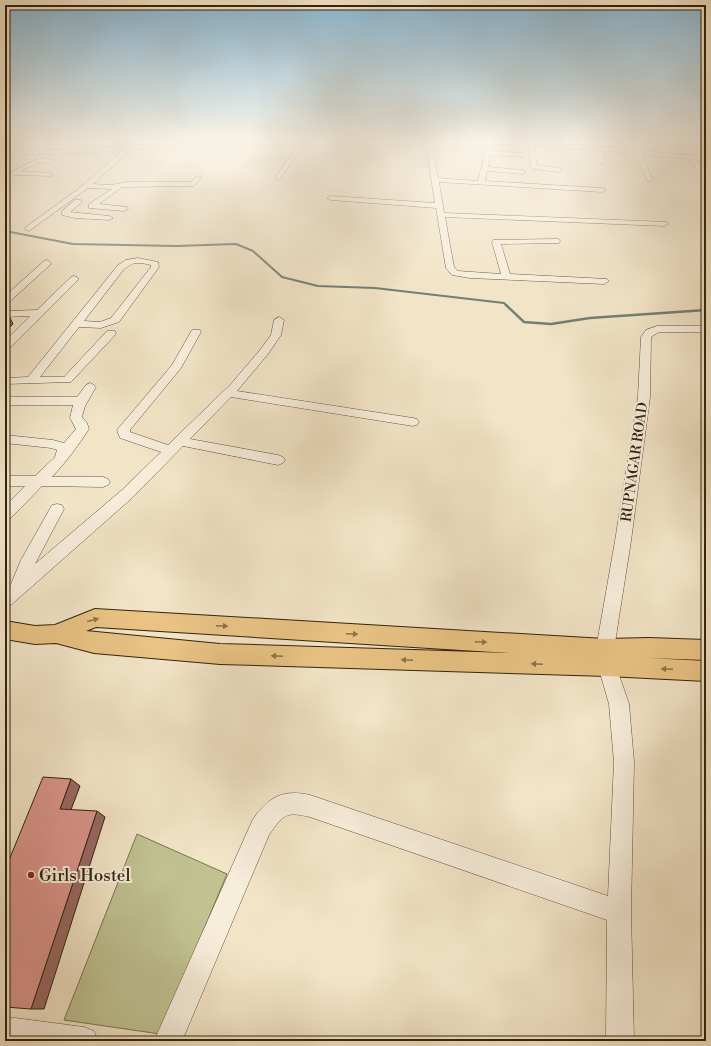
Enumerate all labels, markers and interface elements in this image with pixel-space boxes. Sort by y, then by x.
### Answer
street label: RUPNAGAR ROAD [618,401,652,523]
one-way arrow [86,617,99,623]
one-way arrow [216,623,229,629]
one-way arrow [346,630,358,637]
one-way arrow [475,638,487,645]
one-way arrow [270,653,283,659]
one-way arrow [400,657,413,663]
one-way arrow [530,661,543,667]
one-way arrow [660,666,673,672]
place label: Girls Hostel [39,865,130,887]
marker: Girls Hostel [26,870,36,880]

